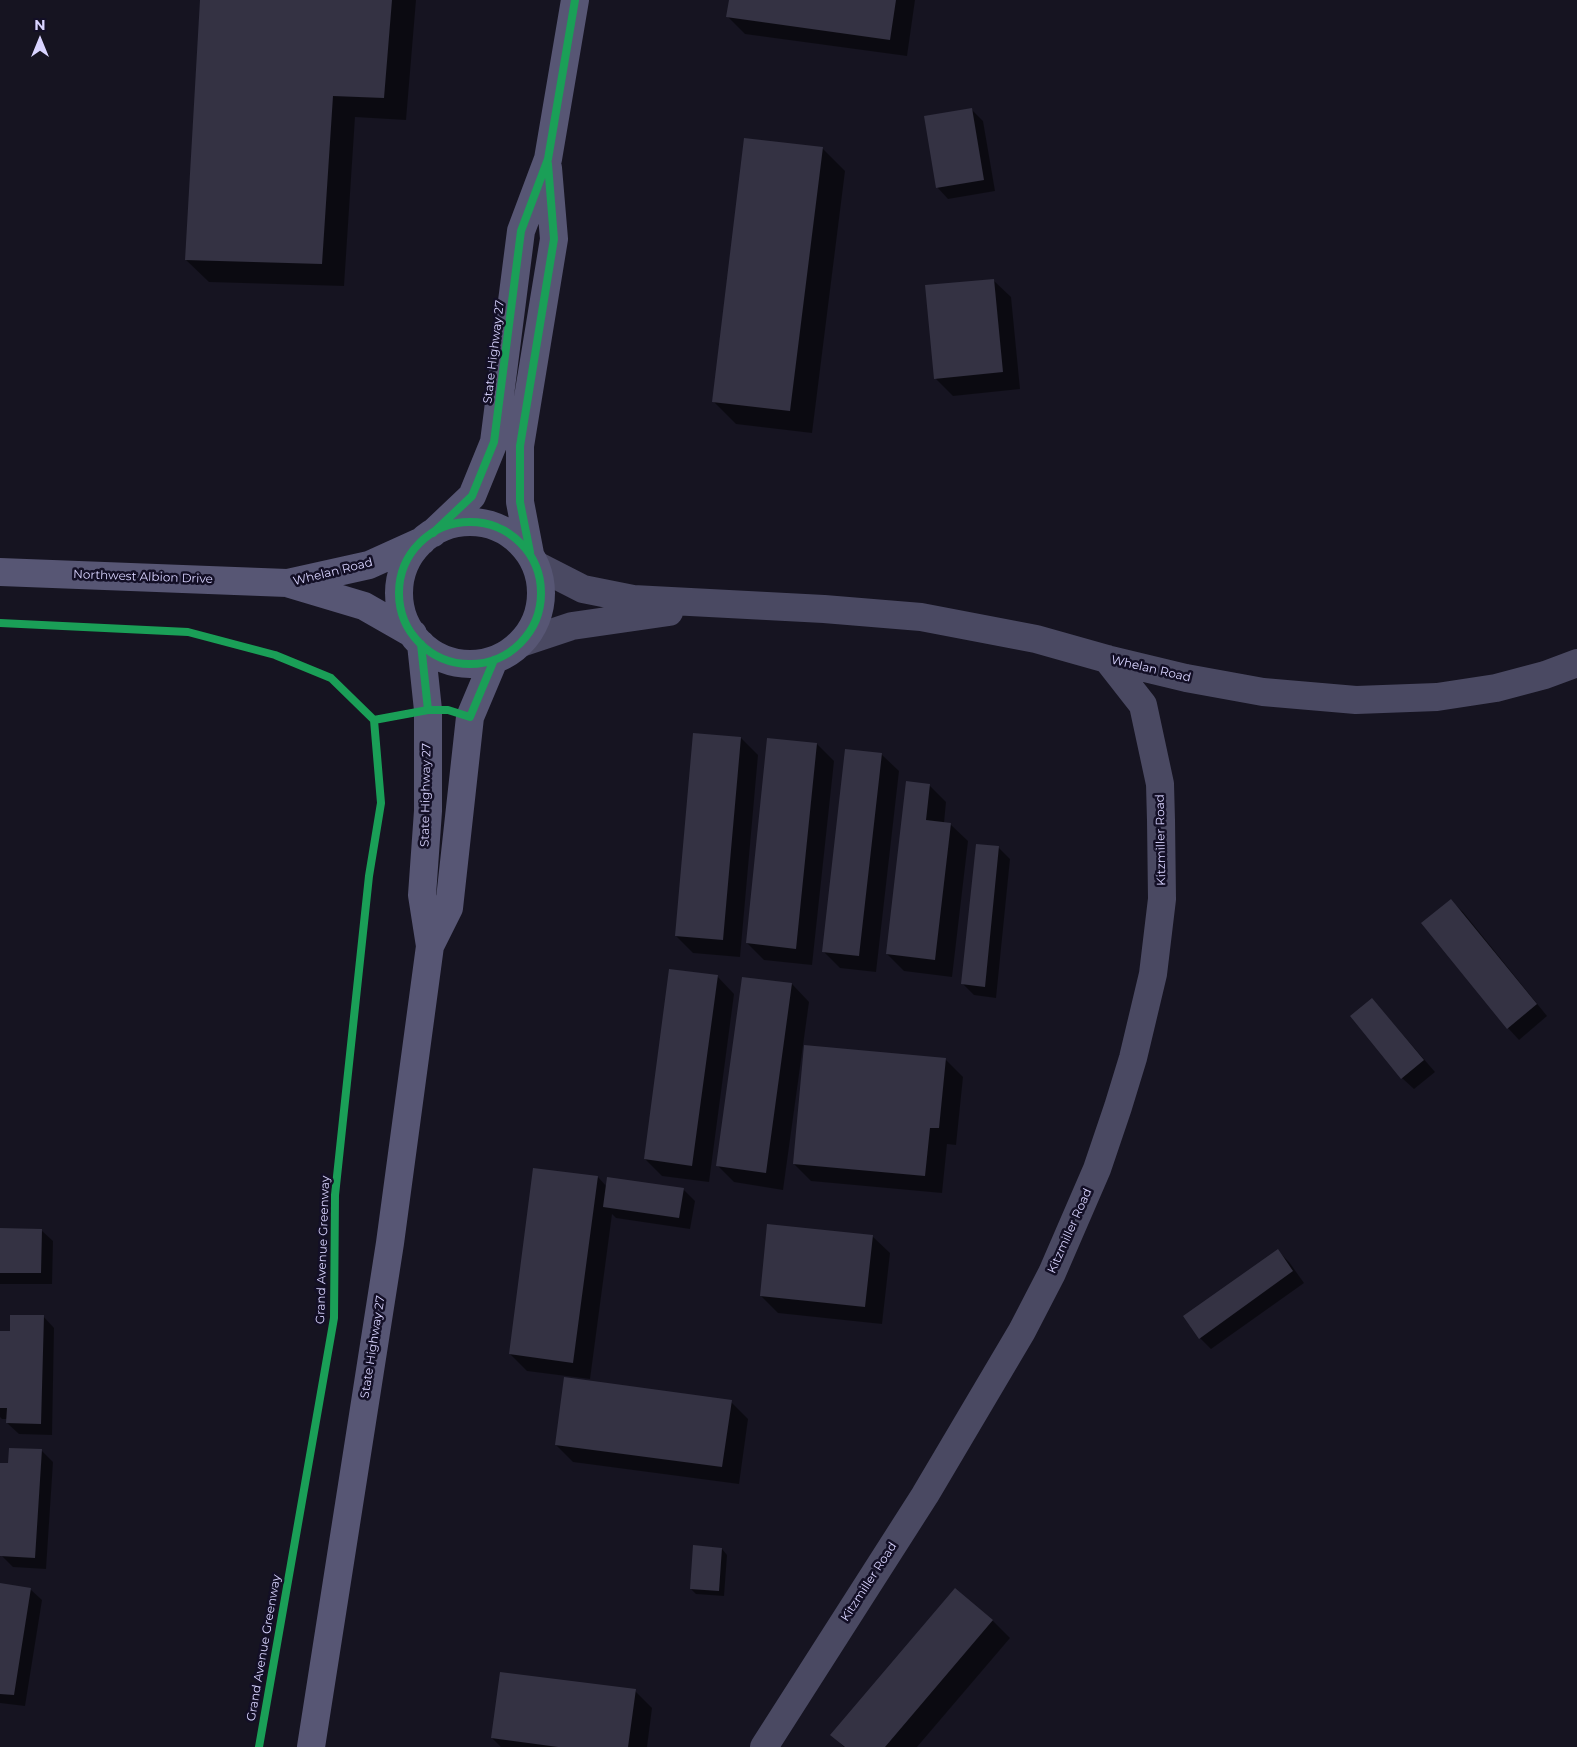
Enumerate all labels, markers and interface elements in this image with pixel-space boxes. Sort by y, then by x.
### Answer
north arrow [15,15,65,65]
text: N [34,16,46,34]
street label: State Highway 27 [481,300,507,404]
street label: Whelan Road [292,555,374,589]
street label: Northwest Albion Drive [73,567,213,587]
street label: Whelan Road [1110,653,1192,685]
street label: State Highway 27 [418,743,434,847]
street label: Kitzmiller Road [1153,794,1169,886]
street label: Grand Avenue Greenway [313,1175,333,1325]
street label: Kitzmiller Road [1045,1186,1095,1276]
street label: State Highway 27 [358,1295,388,1399]
street label: Kitzmiller Road [838,1540,900,1624]
street label: Grand Avenue Greenway [244,1574,284,1722]

